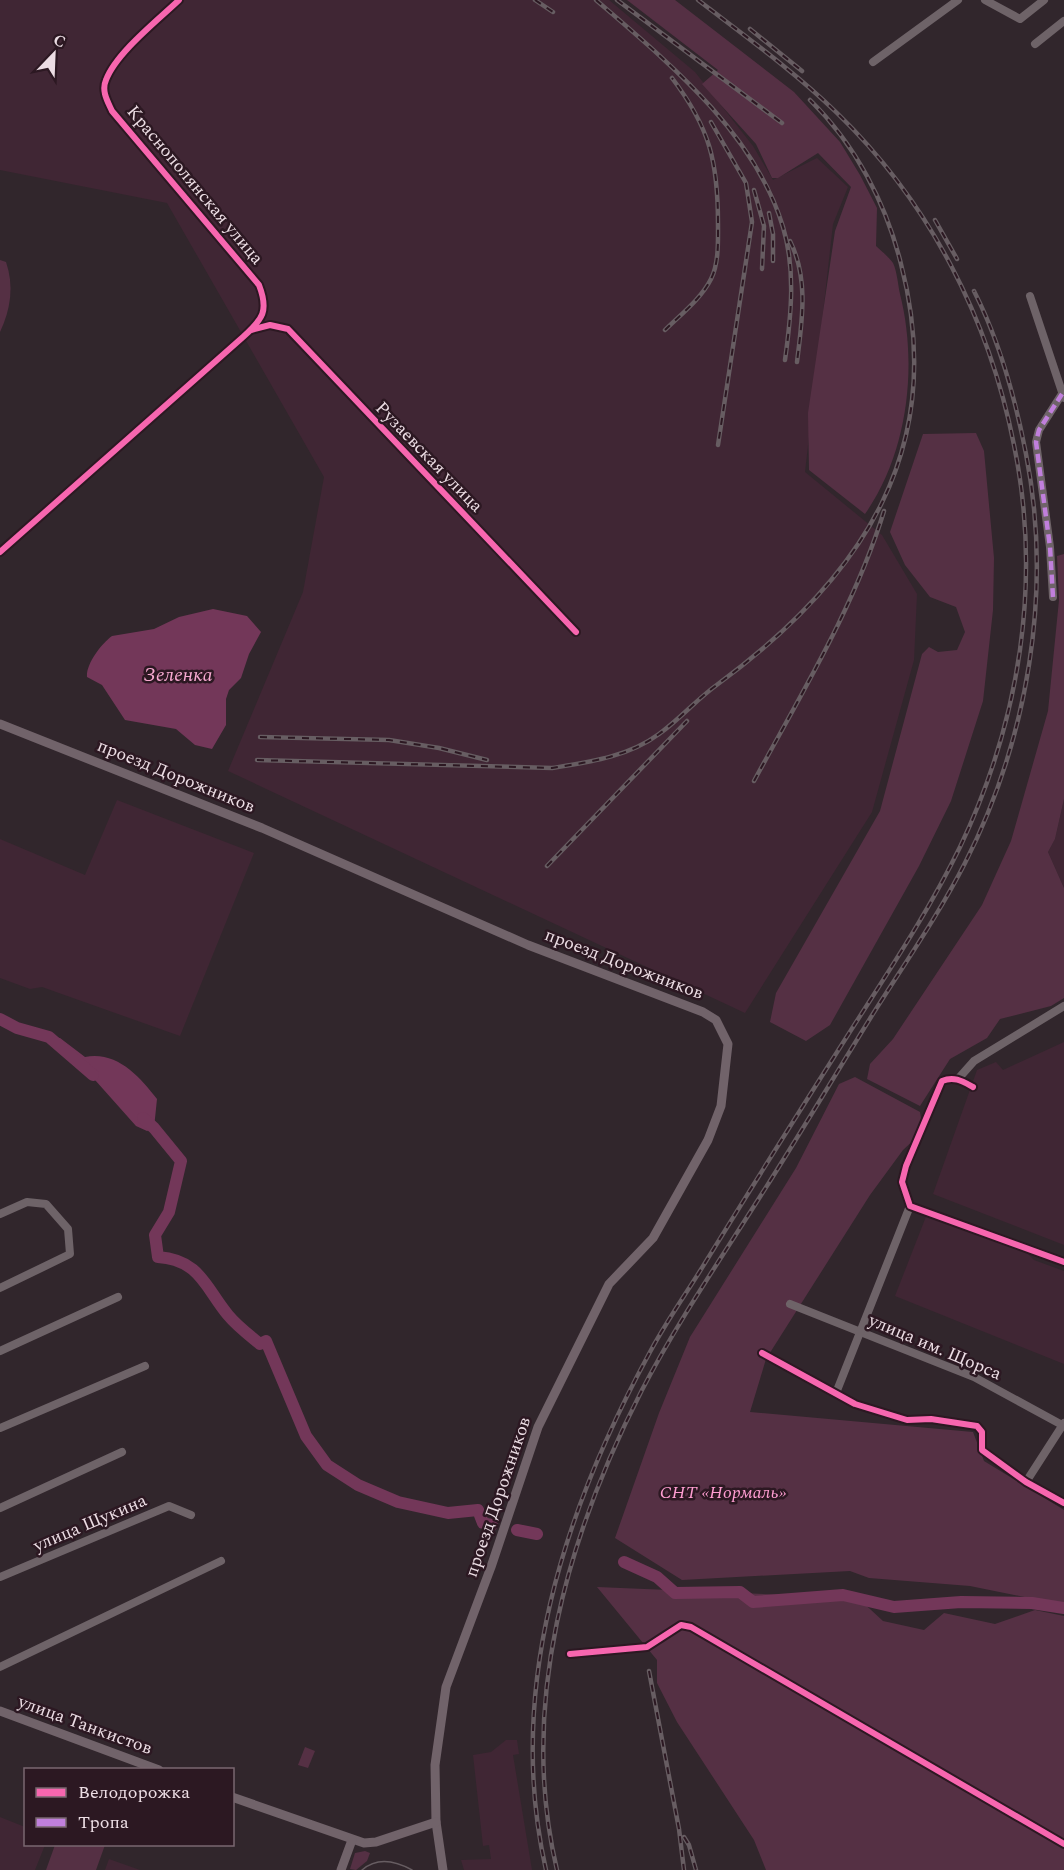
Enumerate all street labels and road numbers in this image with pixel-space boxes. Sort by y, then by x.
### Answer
street label: Краснополянская улица [120,99,270,271]
street label: Рузаевская улица [369,395,489,519]
street label: проезд Дорожников [93,732,259,820]
street label: проезд Дорожников [541,921,707,1007]
street label: улица им. Щорса [863,1306,1006,1387]
street label: проезд Дорожников [458,1413,538,1581]
street label: улица Щукина [28,1487,151,1559]
street label: улица Танкистов [13,1688,156,1762]

